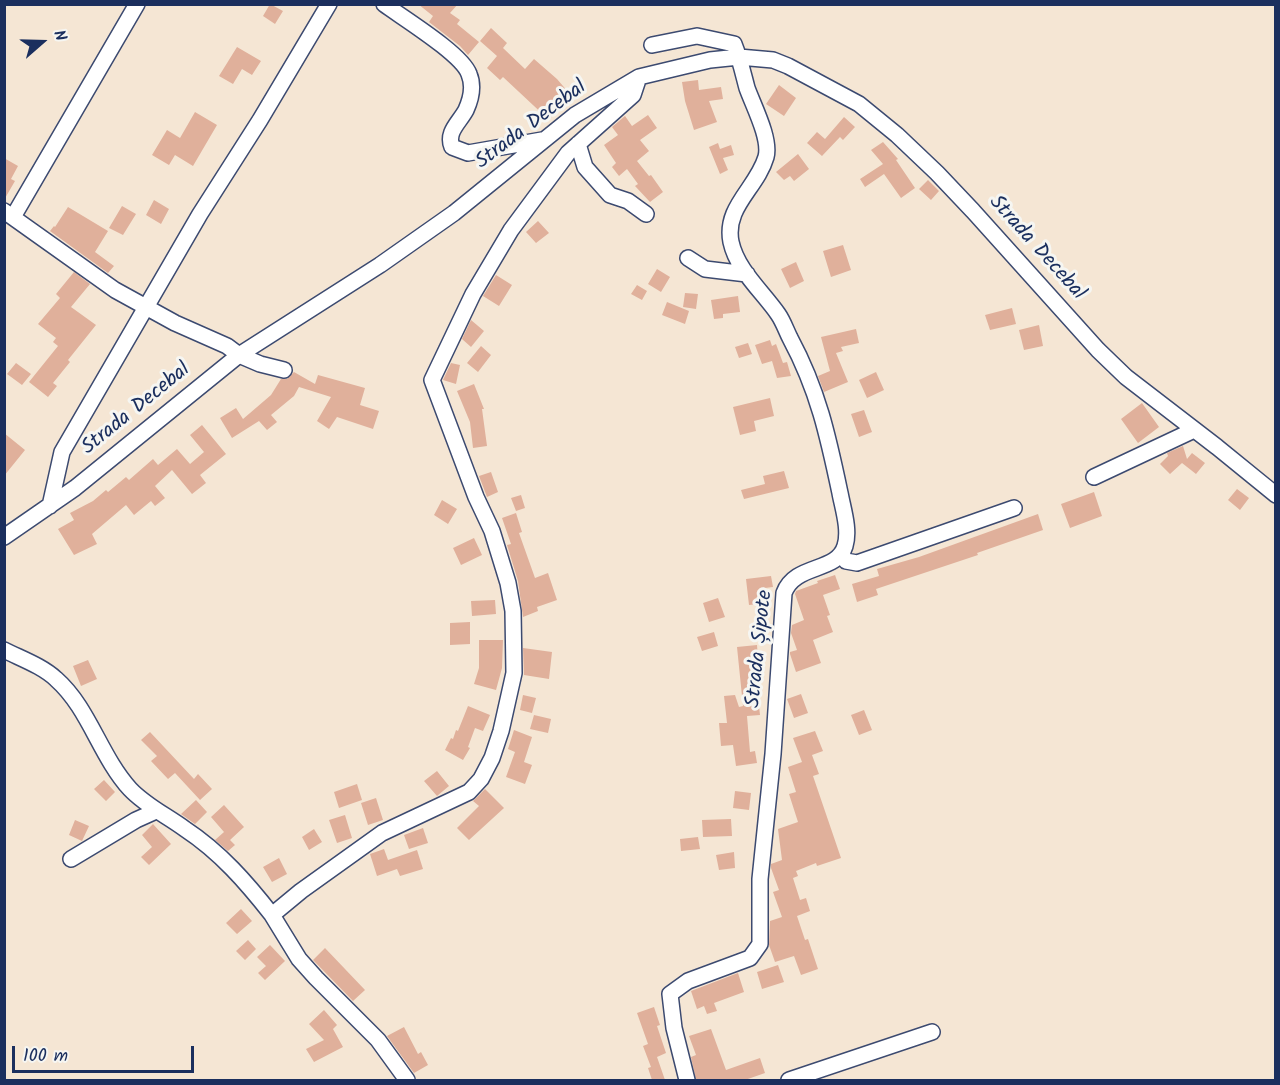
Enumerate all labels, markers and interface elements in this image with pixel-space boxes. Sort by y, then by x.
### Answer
north arrow [12,12,72,72]
text: N [46,27,73,45]
street label: Strada Decebal [471,76,593,176]
street label: Strada Decebal [982,191,1090,307]
street label: Strada Decebal [78,358,196,462]
street label: Strada Șipote [742,589,780,709]
scale bar [15,1034,196,1072]
text: 100 m [23,1042,68,1071]

